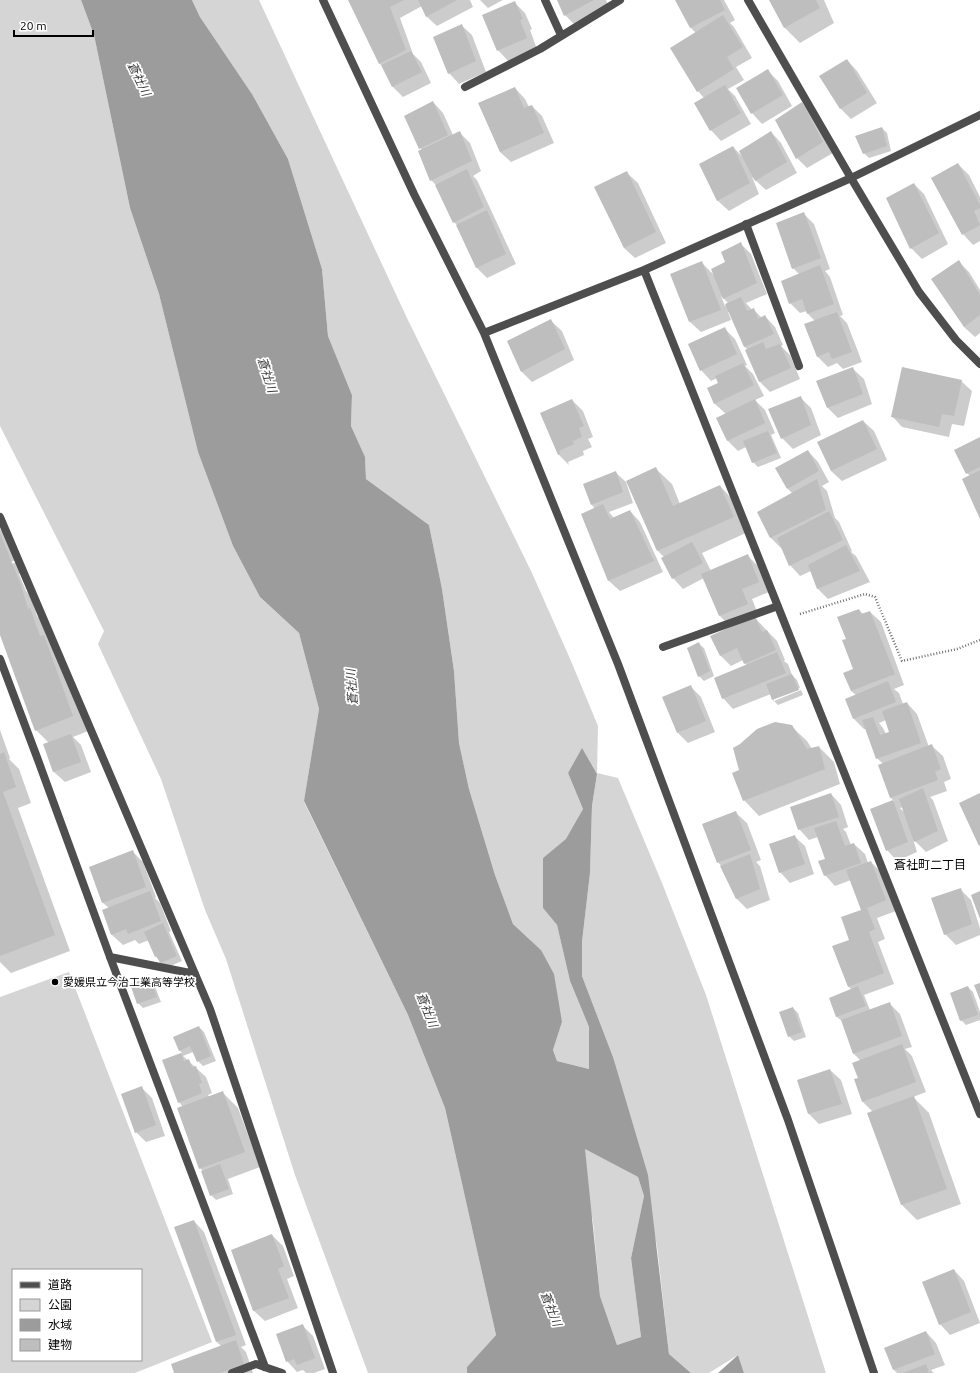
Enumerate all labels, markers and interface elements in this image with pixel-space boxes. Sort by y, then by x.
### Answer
scale bar [14,12,93,38]
text: 20 m [20,19,47,32]
water label: 蒼社川 [126,60,154,100]
water label: 蒼社川 [256,356,280,396]
water label: 蒼社川 [344,667,359,705]
district label: 蒼社町二丁目 [894,858,966,871]
place label: 愛媛県立今治工業高等学校 [63,976,195,988]
marker: 愛媛県立今治工業高等学校 [50,977,60,987]
water label: 蒼社川 [415,991,441,1031]
legend [12,1269,142,1361]
text: 道路 [48,1278,72,1291]
water label: 蒼社川 [539,1290,565,1330]
text: 公園 [48,1298,72,1311]
text: 水域 [48,1318,72,1331]
text: 建物 [48,1338,72,1351]

